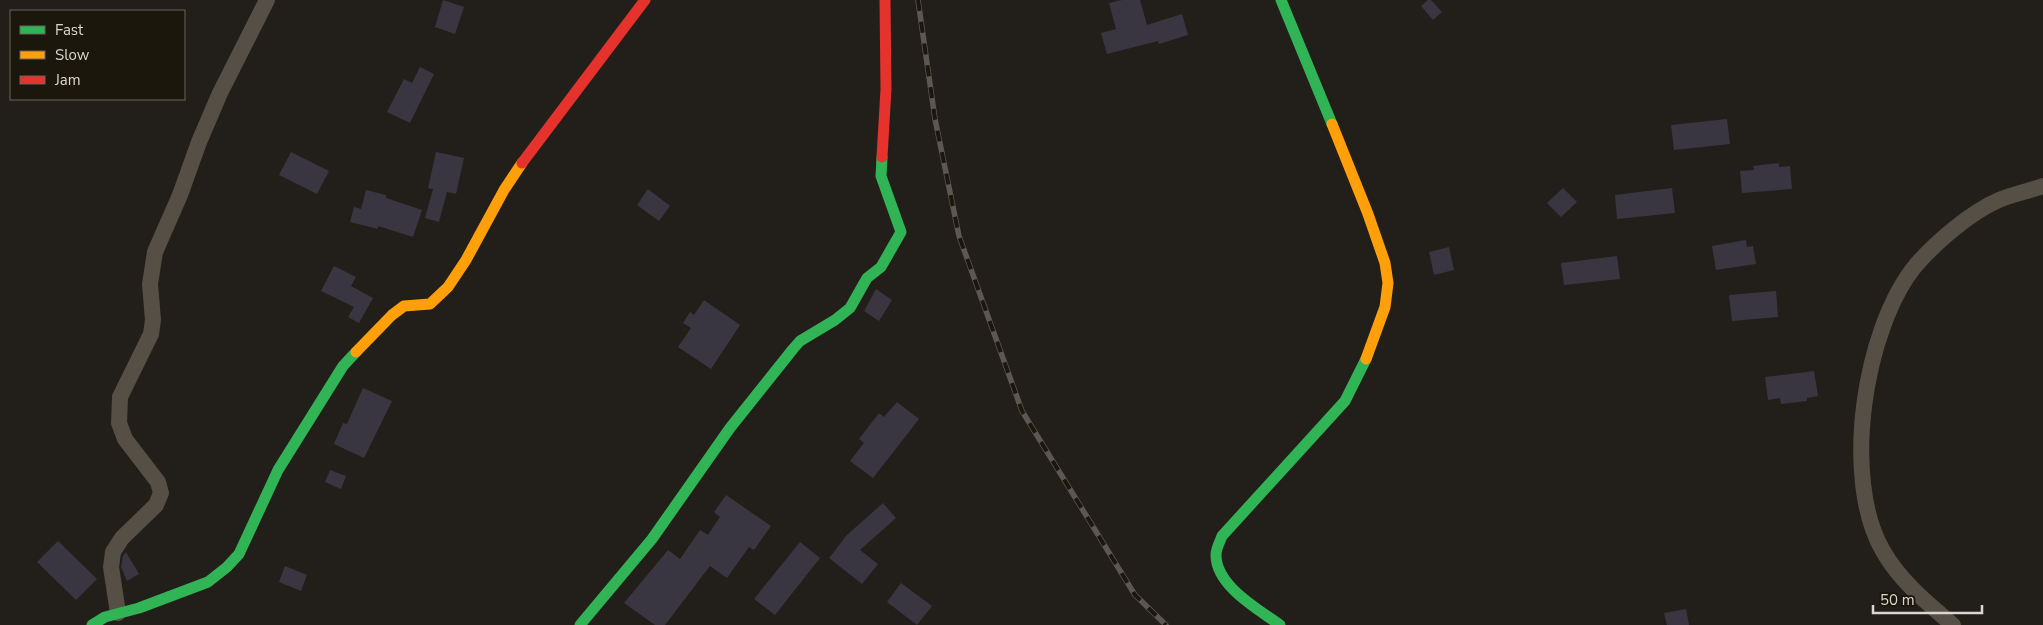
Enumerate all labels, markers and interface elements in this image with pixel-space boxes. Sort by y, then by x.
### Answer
legend [10,10,185,100]
text: Fast [55,20,84,40]
text: Slow [55,45,90,65]
text: Jam [54,70,81,90]
scale bar [1873,582,1982,614]
text: 50 m [1880,590,1915,610]

